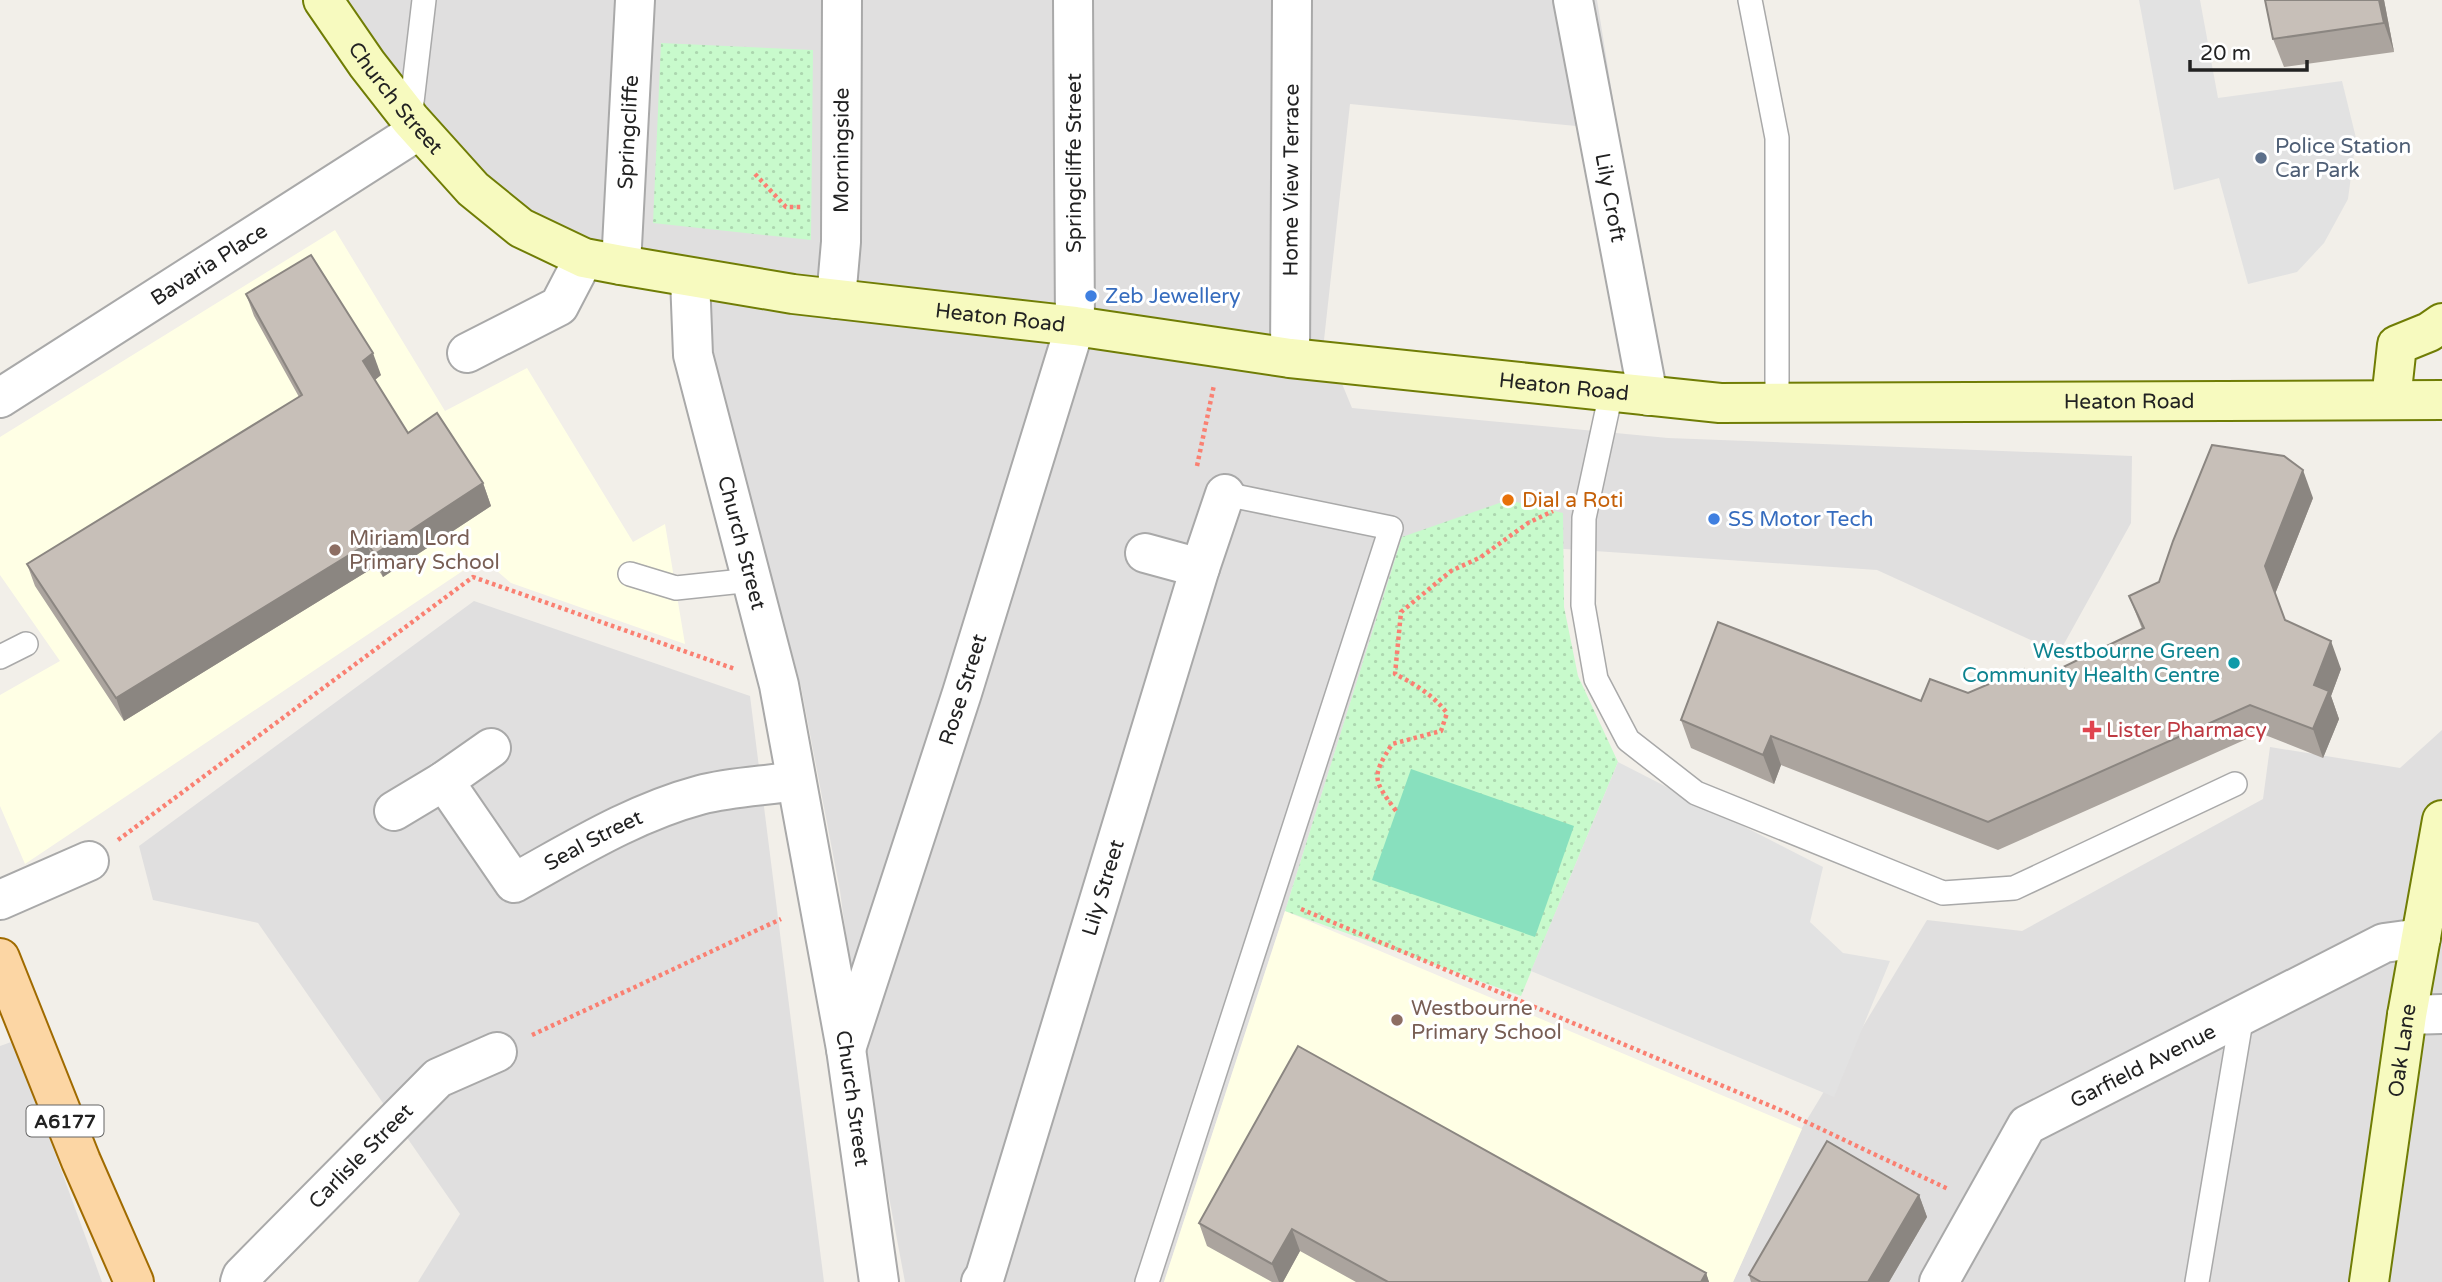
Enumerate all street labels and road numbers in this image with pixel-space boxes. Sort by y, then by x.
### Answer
street label: Church Street [342,37,448,160]
street label: Springcliffe Street [1062,73,1087,253]
street label: Springcliffe [613,74,644,190]
street label: Home View Terrace [1278,83,1305,276]
street label: Morningside [829,87,855,213]
street label: Lily Croft [1589,151,1631,244]
street label: Bavaria Place [146,218,272,311]
street label: Heaton Road [934,298,1067,338]
street label: Heaton Road [1498,368,1630,406]
street label: Heaton Road [2064,389,2195,415]
street label: Church Street [712,473,771,612]
street label: Rose Street [934,631,992,748]
street label: Seal Street [540,805,647,876]
street label: Lily Street [1077,837,1130,939]
street label: Oak Lane [2383,1002,2422,1099]
street label: Garfield Avenue [2066,1019,2220,1114]
street label: Church Street [830,1028,874,1168]
street label: Carlisle Street [304,1099,418,1214]
road number: A6177 [27,1106,104,1136]

